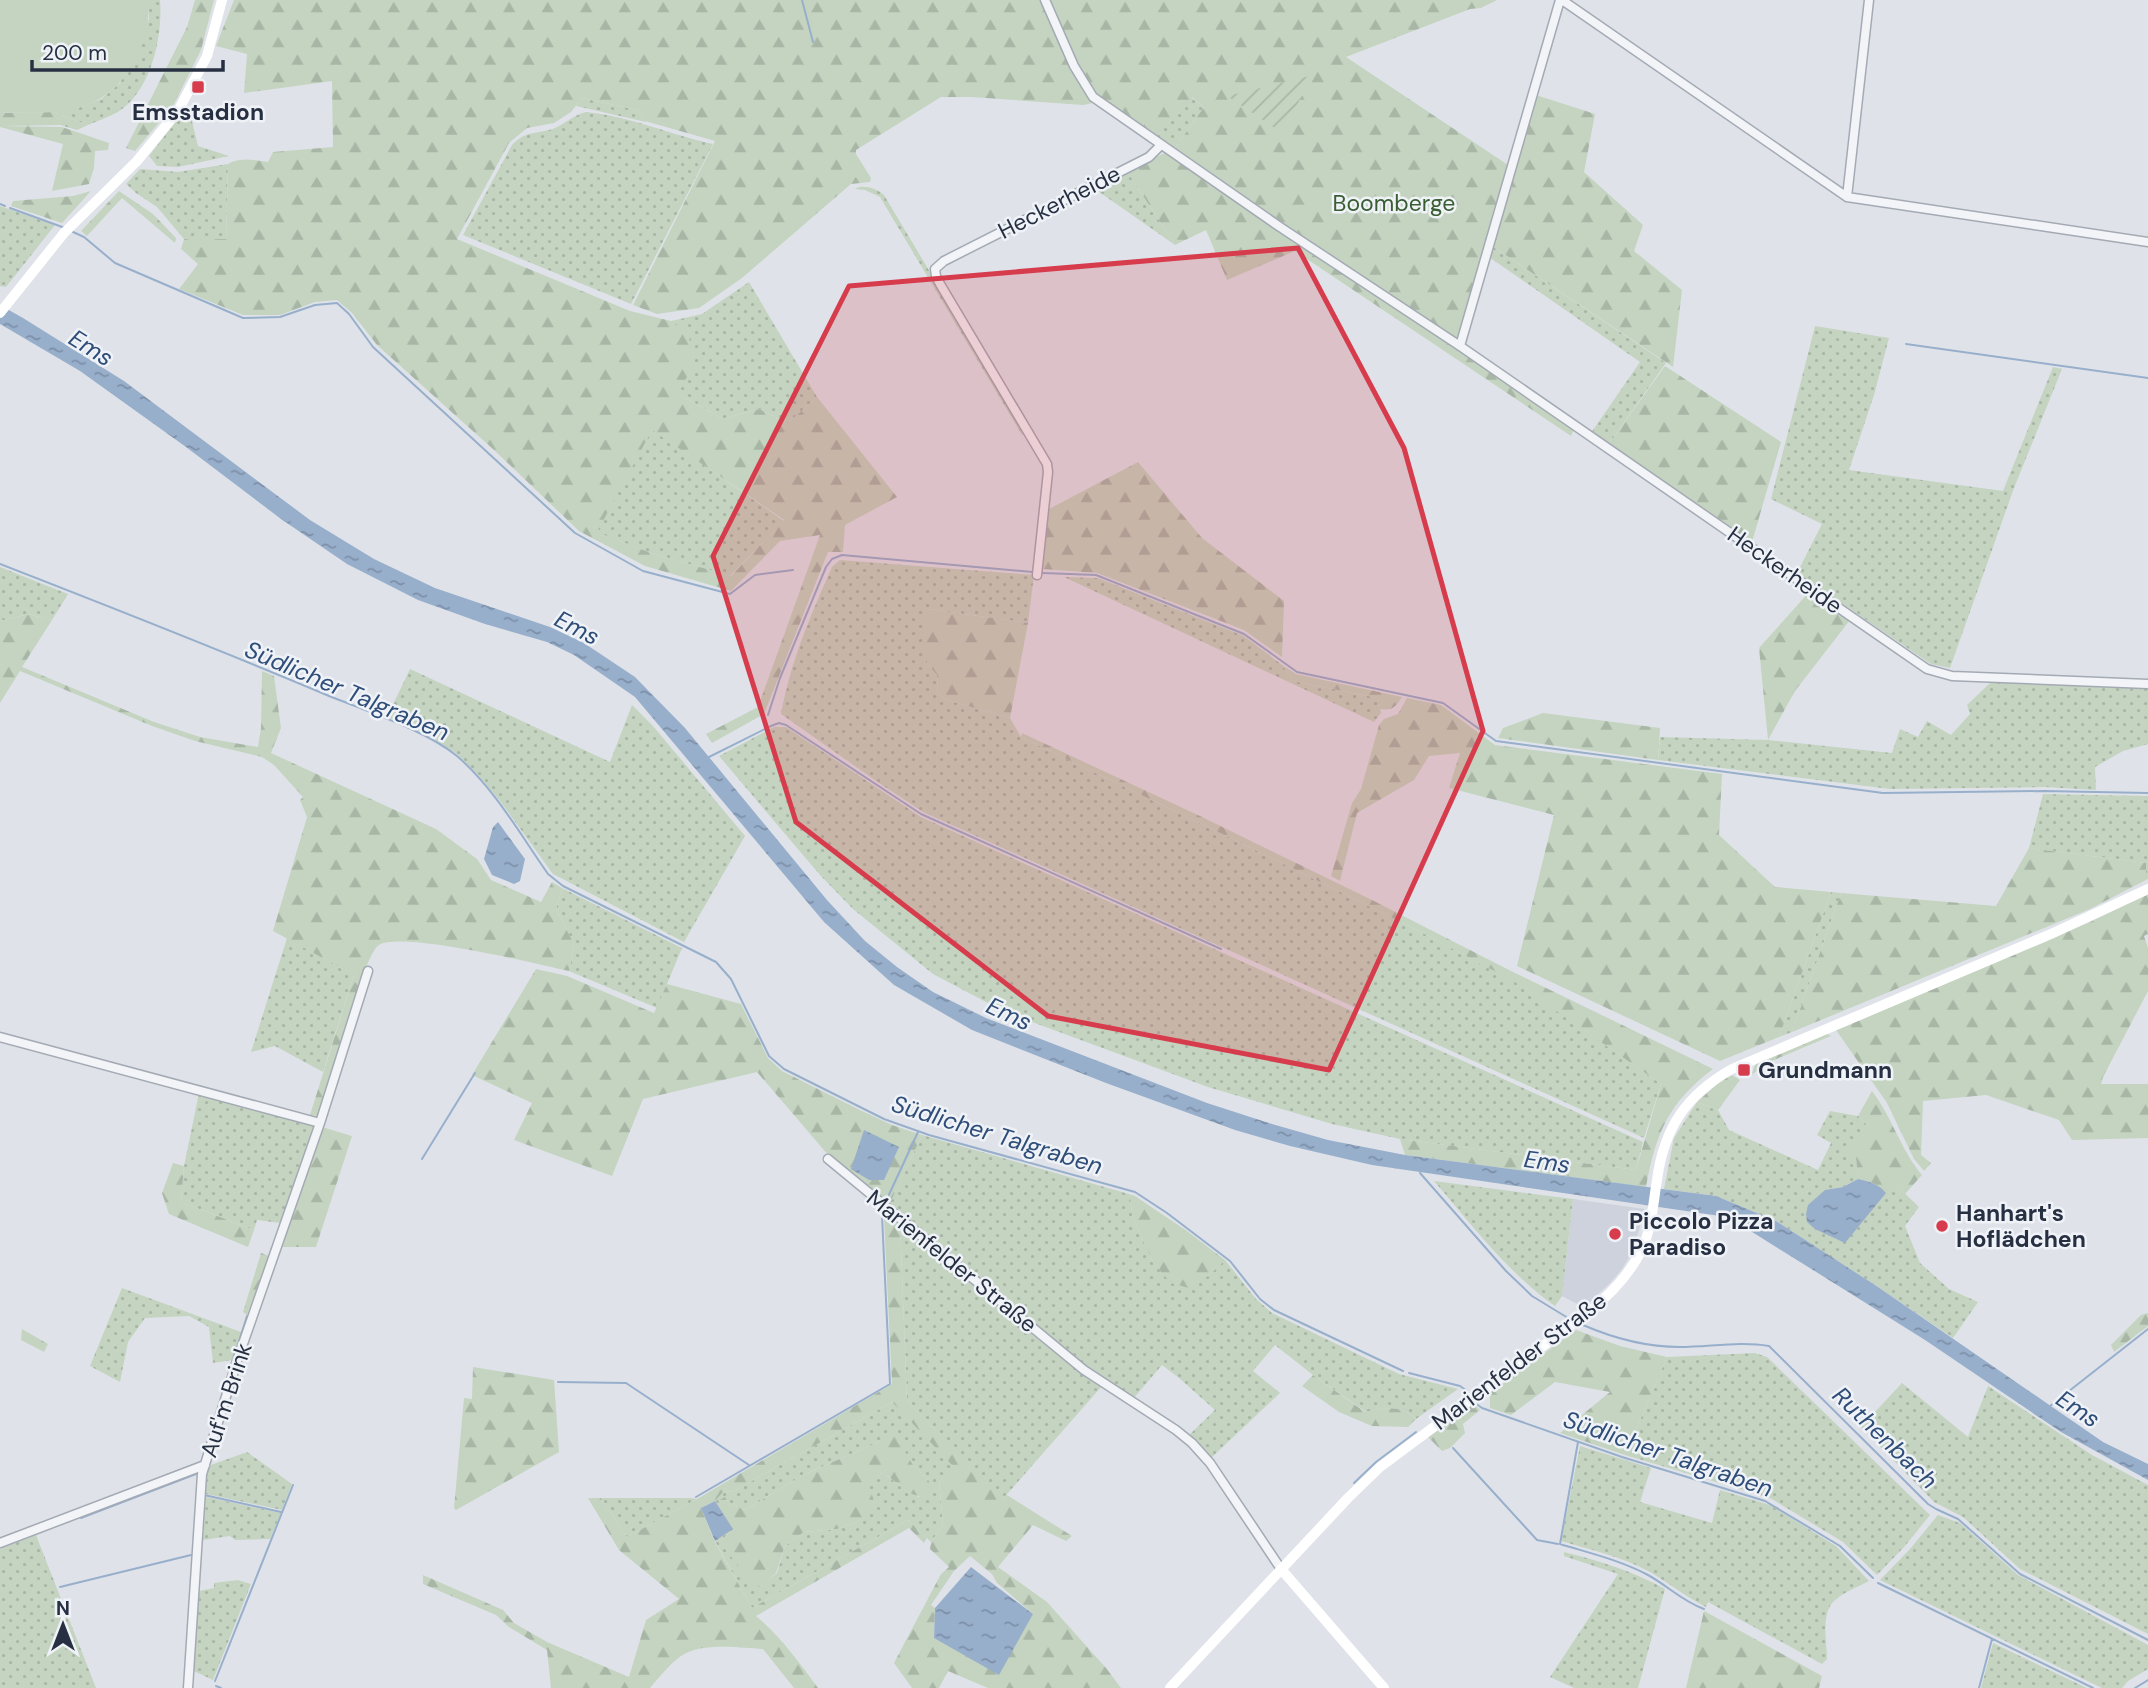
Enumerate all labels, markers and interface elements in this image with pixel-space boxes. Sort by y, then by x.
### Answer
scale bar [32,28,222,72]
text: 200 m [42,39,107,67]
marker: Emsstadion [190,79,206,95]
place label: Emsstadion [132,97,264,127]
street label: Heckerheide [993,158,1125,246]
park label: Boomberge [1333,188,1455,218]
water label: Ems [63,322,119,373]
street label: Heckerheide [1722,519,1848,621]
water label: Ems [550,603,605,652]
water label: Südlicher Talgraben [240,633,454,748]
water label: Ems [982,990,1037,1037]
place label: Grundmann [1758,1055,1892,1085]
marker: Grundmann [1736,1062,1752,1078]
water label: Südlicher Talgraben [888,1088,1106,1181]
water label: Ems [1522,1143,1572,1180]
street label: Marienfelder Straße [861,1183,1043,1339]
place label: Hanhart's Hoflädchen [1956,1198,2086,1254]
place label: Piccolo Pizza Paradiso [1629,1206,1773,1262]
marker: Hanhart's Hoflädchen [1934,1218,1950,1234]
marker: Piccolo Pizza Paradiso [1607,1226,1623,1242]
street label: Marienfelder Straße [1426,1285,1612,1437]
street label: Auf'm Brink [193,1338,259,1461]
water label: Ruthenbach [1826,1380,1944,1495]
water label: Ems [2050,1383,2106,1434]
water label: Südlicher Talgraben [1560,1403,1777,1504]
north arrow [28,1590,98,1660]
text: N [56,1596,70,1621]

